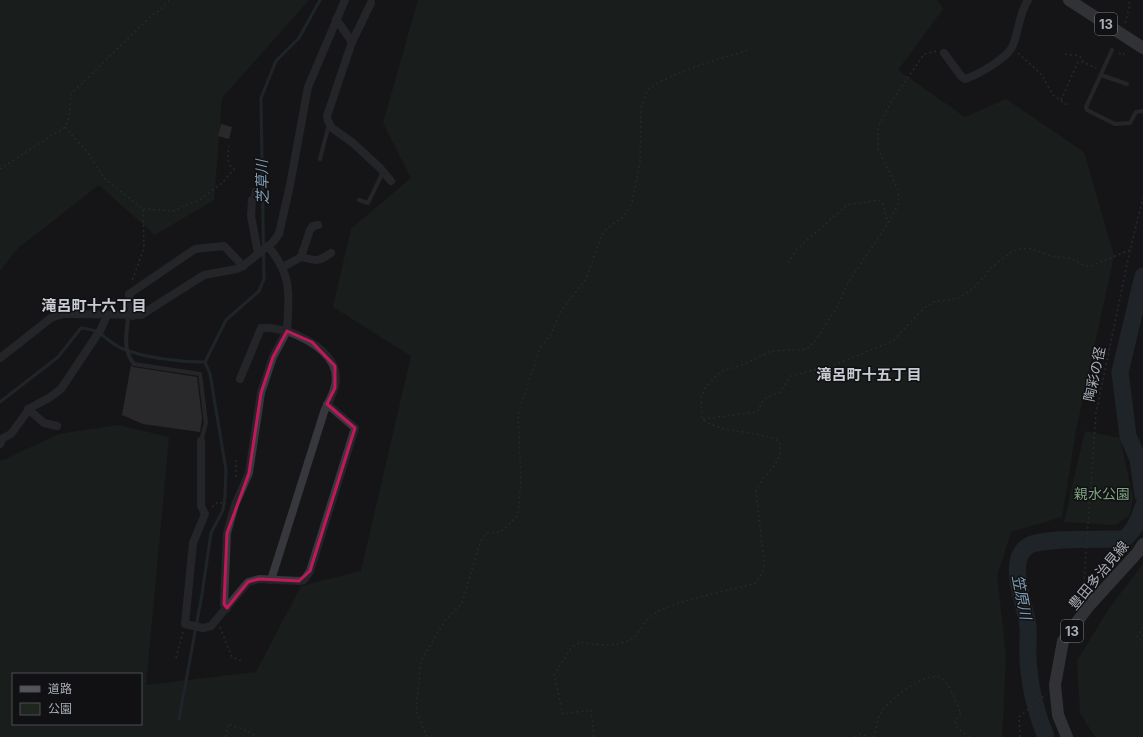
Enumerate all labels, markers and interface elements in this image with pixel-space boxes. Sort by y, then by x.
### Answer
road number: 13 [1095,13,1117,35]
water label: 芝草川 [252,157,272,205]
district label: 滝呂町十六丁目 [41,296,147,315]
street label: 陶彩の径 [1080,345,1108,403]
district label: 滝呂町十五丁目 [816,365,922,384]
park label: 親水公園 [1074,485,1130,502]
street label: 豊田多治見線 [1064,537,1132,613]
water label: 笠原川 [1008,573,1036,623]
road number: 13 [1061,620,1083,642]
legend [12,673,142,725]
text: 道路 [48,681,72,696]
text: 公園 [48,701,72,716]

